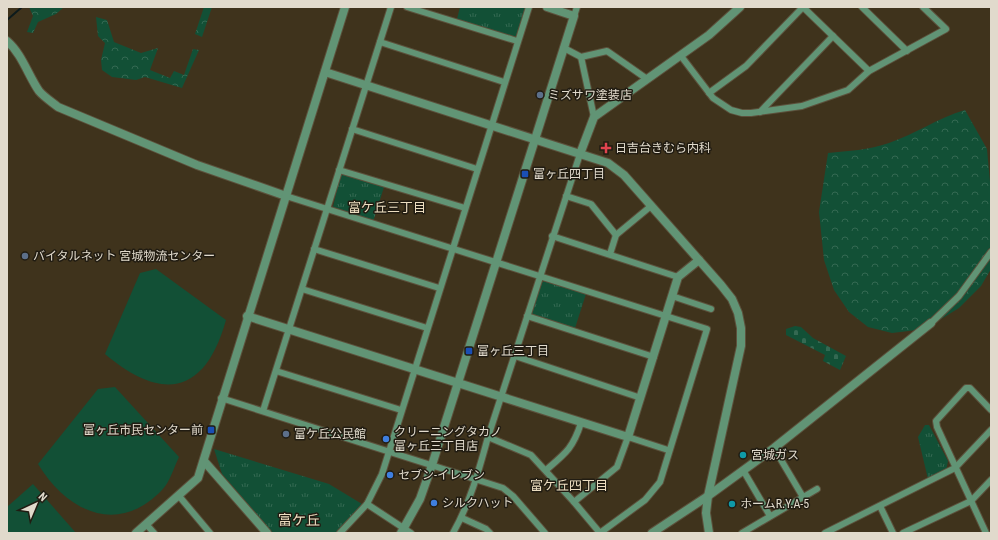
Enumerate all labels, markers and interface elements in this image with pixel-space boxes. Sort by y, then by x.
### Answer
place label: ミズサワ塗装店 [548,88,632,102]
marker: ミズサワ塗装店 [535,90,545,100]
place label: 日吉台きむら内科 [615,141,711,155]
marker: 日吉台きむら内科 [600,142,612,154]
place label: 富ヶ丘四丁目 [533,167,605,181]
marker: 富ヶ丘四丁目 [520,169,530,179]
district label: 富ケ丘三丁目 [348,200,426,215]
place label: バイタルネット 宮城物流センター [33,249,215,263]
marker: バイタルネット 宮城物流センター [20,251,30,261]
place label: 富ヶ丘三丁目 [477,344,549,358]
marker: 富ヶ丘三丁目 [464,346,474,356]
place label: 富ヶ丘市民センター前 [83,423,203,437]
marker: 富ヶ丘市民センター前 [206,425,216,435]
place label: クリーニングタカノ 富ヶ丘三丁目店 [394,425,502,453]
place label: 富ケ丘公民館 [294,427,366,441]
marker: 富ケ丘公民館 [281,429,291,439]
marker: クリーニングタカノ 富ヶ丘三丁目店 [381,434,391,444]
place label: 宮城ガス [751,448,799,462]
marker: 宮城ガス [738,450,748,460]
place label: セブン-イレブン [398,468,485,482]
marker: セブン-イレブン [385,470,395,480]
district label: 富ケ丘四丁目 [530,478,608,493]
north arrow [16,484,56,524]
text: N [36,490,50,504]
place label: シルクハット [442,496,513,510]
place label: ホームR.Y.A-5 [740,497,809,511]
marker: シルクハット [429,498,439,508]
marker: ホームR.Y.A-5 [727,499,737,509]
district label: 富ケ丘 [278,512,320,528]

